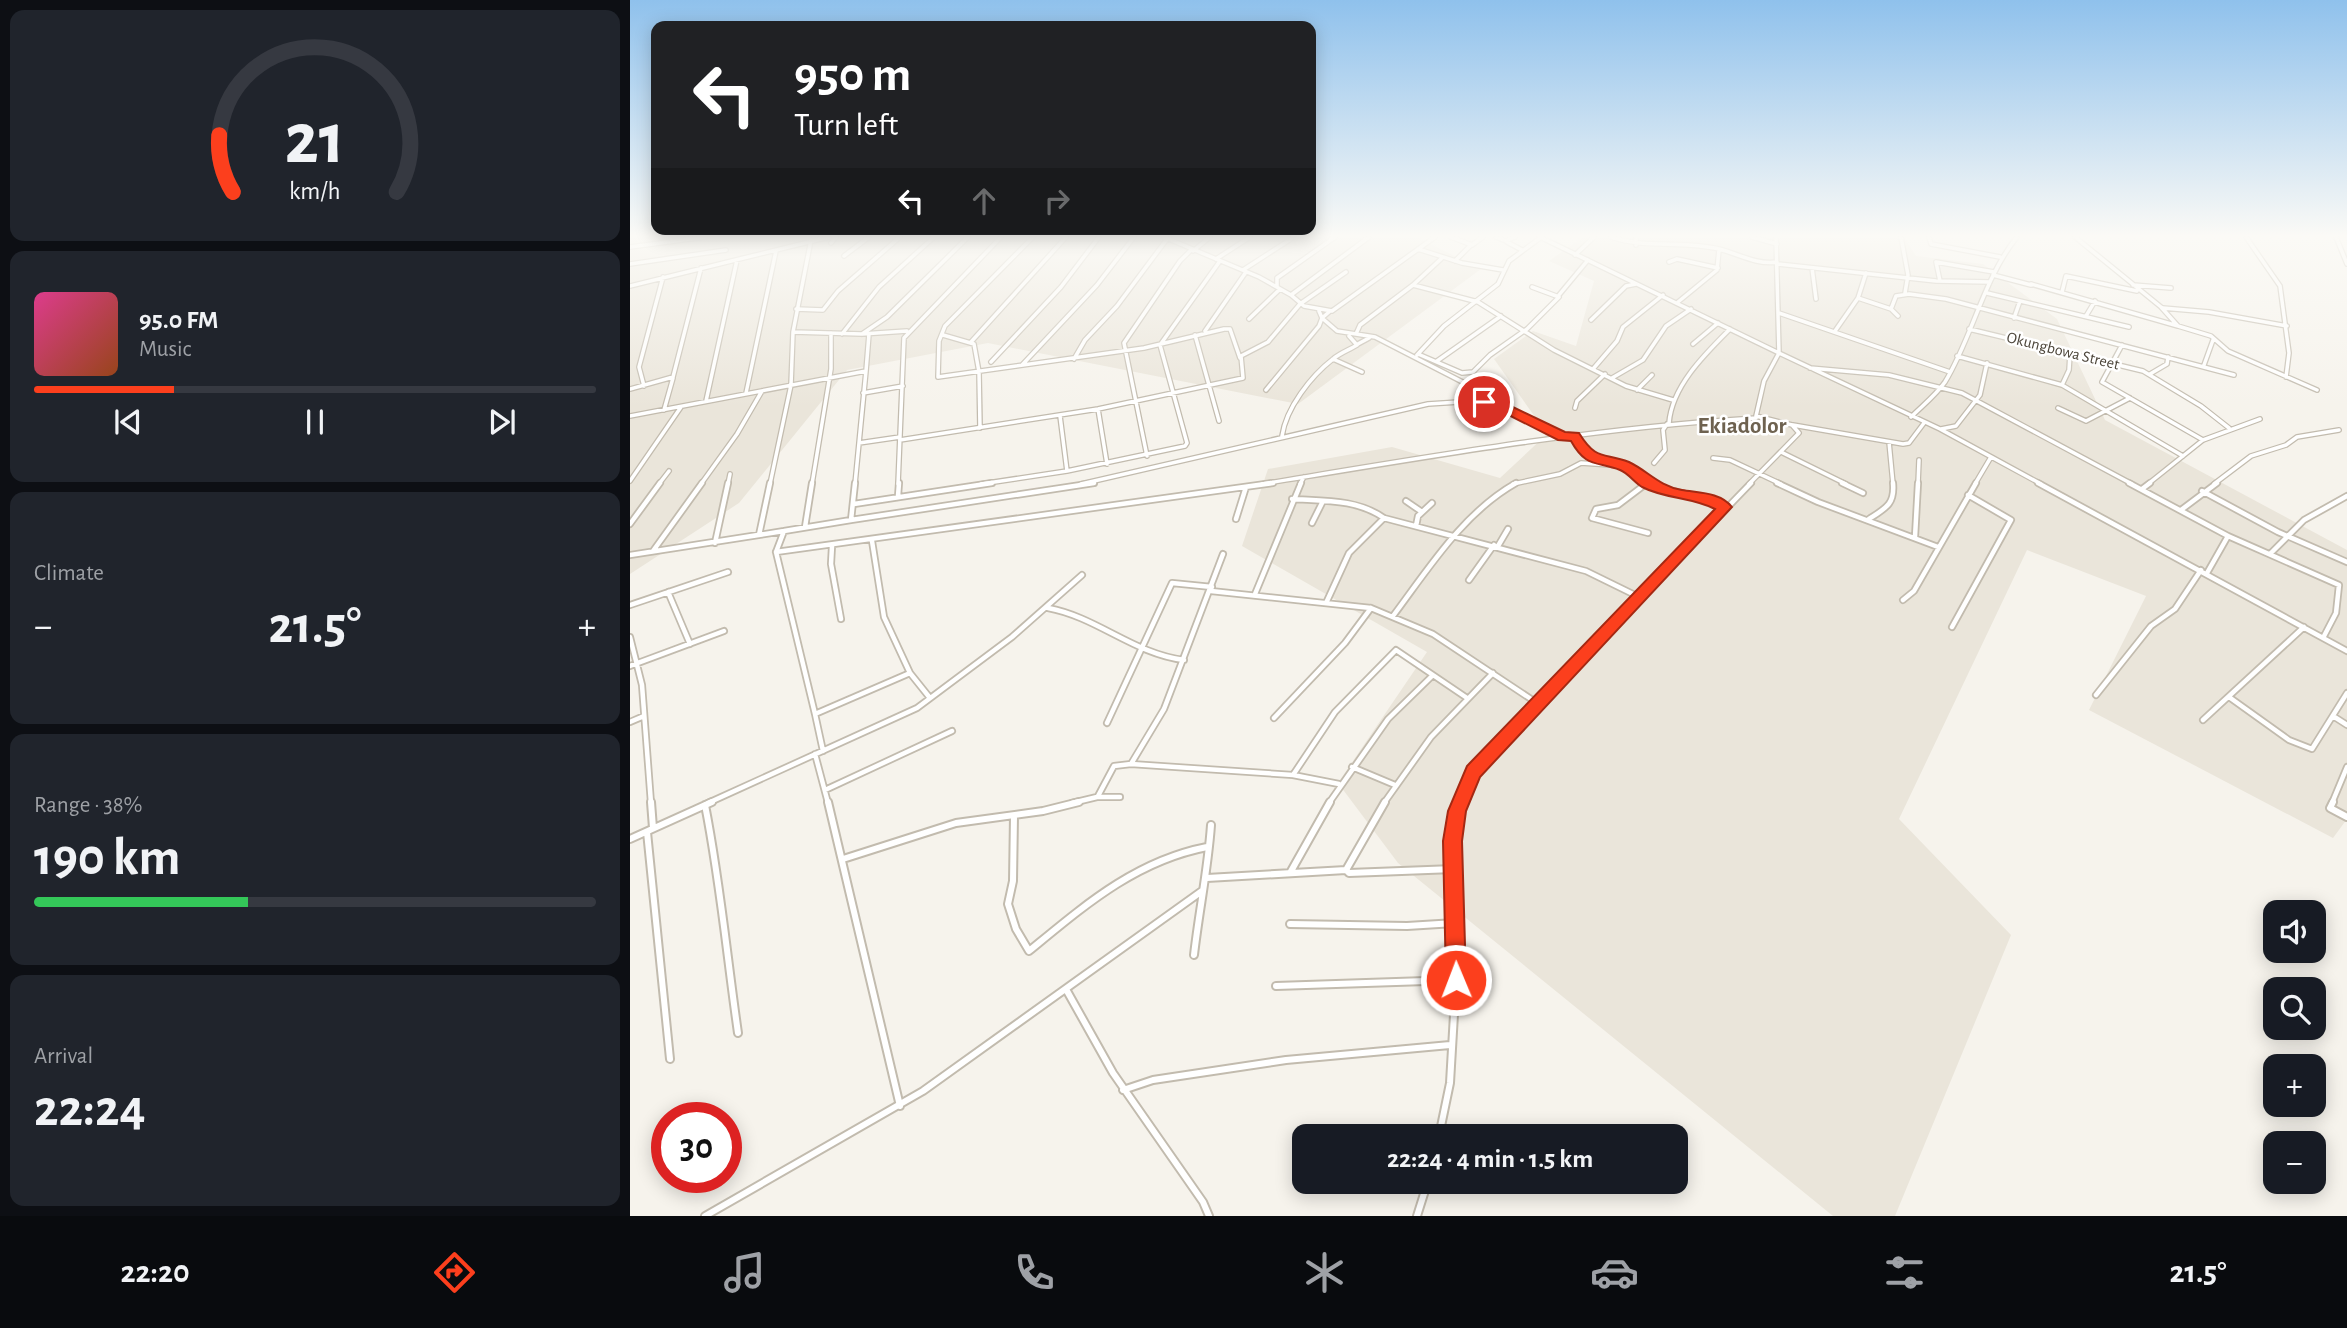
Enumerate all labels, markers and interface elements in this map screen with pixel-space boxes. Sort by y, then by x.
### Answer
icon: left [679,49,770,140]
text: 950 m [794,51,911,100]
text: 21 [285,104,345,177]
text: Turn left [794,109,898,141]
text: km/h [289,178,341,203]
icon: left [892,182,930,220]
icon: ahead [965,182,1003,220]
icon: right [1038,182,1076,220]
text: 95.0 FM [139,307,219,333]
street label: Okungbowa Street [2005,329,2121,373]
text: Music [139,338,191,361]
pin [1454,372,1514,432]
icon: arrive [1465,383,1503,421]
icon: previous [109,403,147,441]
icon: pause [296,403,334,441]
icon: next [483,403,521,441]
district label: Ekiadolor [1697,415,1787,438]
text: Climate [34,562,104,585]
text: 21.5° [269,600,361,652]
text: − [34,608,52,646]
text: + [578,608,596,646]
text: Range · 38% [34,794,143,817]
text: 190 km [34,832,180,884]
map controls [2263,900,2326,1194]
button: sound [2263,900,2326,963]
position arrow [1419,943,1493,1017]
button: search [2263,977,2326,1040]
text: Arrival [34,1045,93,1068]
button: + [2263,1054,2326,1117]
text: 22:24 [34,1083,146,1135]
speed limit sign: 30 [651,1102,742,1193]
button: − [2263,1131,2326,1194]
text: 22:24 · 4 min · 1.5 km [1387,1146,1593,1172]
icon: directions [430,1248,479,1297]
icon: music [720,1248,769,1297]
icon: phone [1010,1248,1059,1297]
icon: climate [1300,1248,1349,1297]
icon: car [1590,1248,1639,1297]
icon: filters [1880,1248,1929,1297]
text: 22:20 [120,1256,190,1288]
text: 21.5° [2169,1256,2227,1288]

